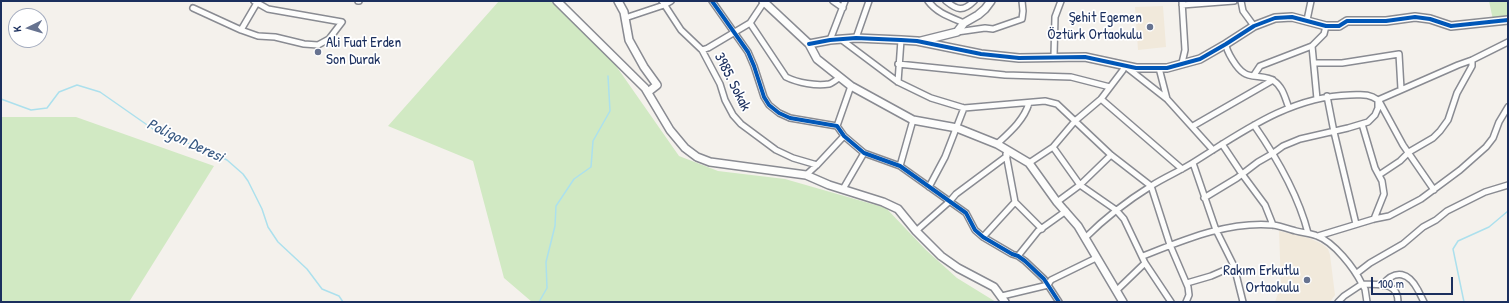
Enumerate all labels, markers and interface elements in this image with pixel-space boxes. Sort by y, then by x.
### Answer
north arrow [8,8,48,48]
place label: Şehit Egemen Öztürk Ortaokulu [1047,9,1142,44]
marker: Şehit Egemen Öztürk Ortaokulu [1145,22,1155,32]
text: K [10,25,24,32]
place label: Ali Fuat Erden Son Durak [326,34,401,69]
marker: Ali Fuat Erden Son Durak [313,47,323,57]
street label: 3985. Sokak [710,50,754,114]
water label: Poligon Deresi [143,115,227,167]
place label: Rakım Erkutlu Ortaokulu [1223,262,1299,297]
scale bar [1373,269,1455,295]
marker: Rakım Erkutlu Ortaokulu [1302,275,1312,285]
text: 100 m [1378,275,1404,292]

